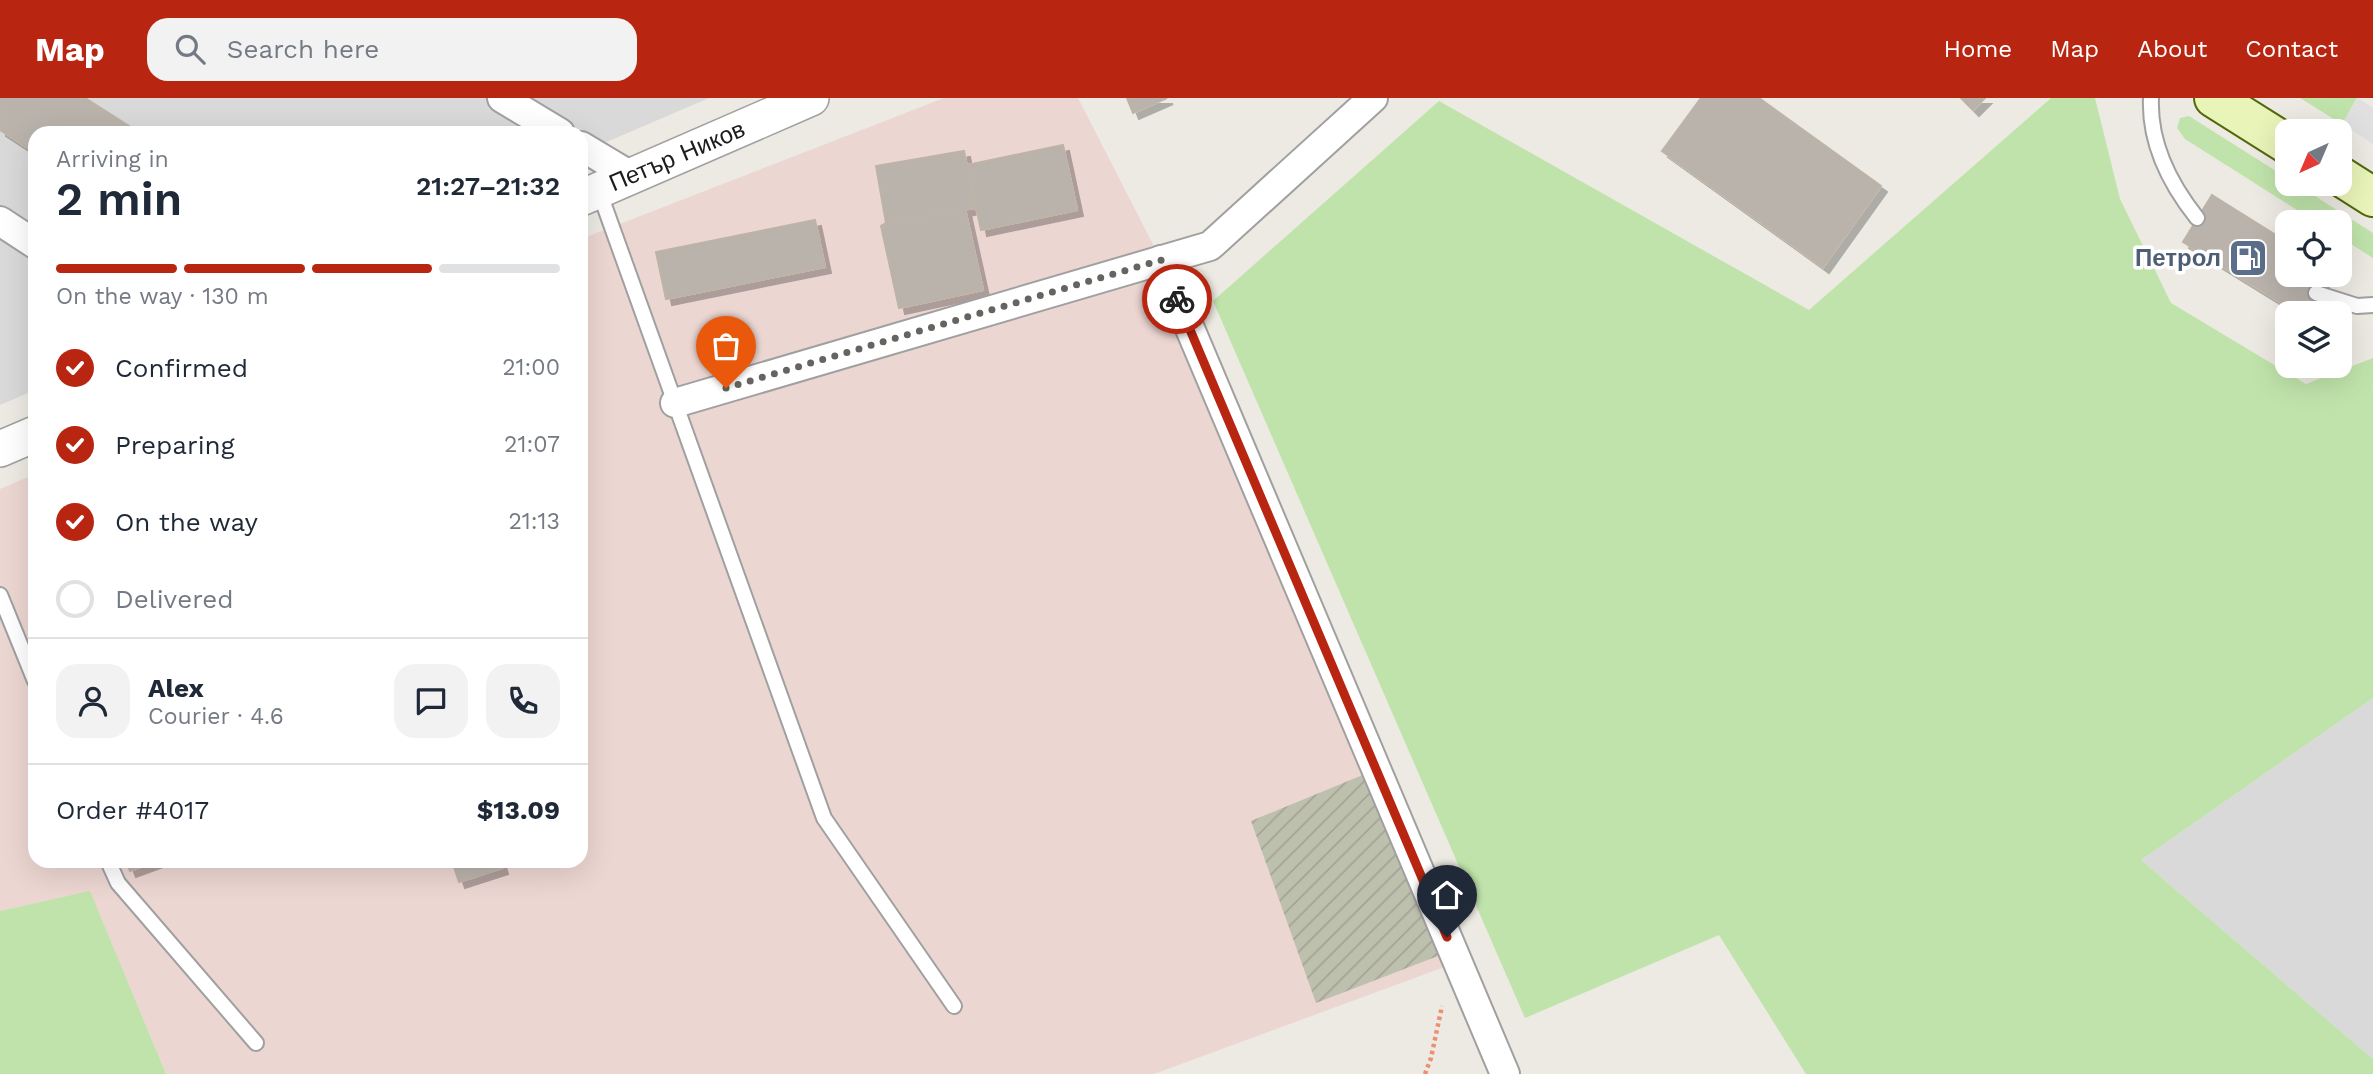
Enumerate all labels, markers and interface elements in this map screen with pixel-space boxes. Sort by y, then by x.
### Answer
search box [147,18,637,81]
text: Map [35,30,105,69]
icon: search [171,30,209,68]
text: Search here [227,34,379,64]
text: Home [1944,35,2012,63]
text: Map [2050,35,2099,63]
text: About [2137,35,2207,63]
text: Contact [2245,35,2338,63]
street label: Петър Ников [605,115,749,197]
north arrow [2275,119,2352,196]
map controls [2275,119,2352,378]
text: Arriving in [56,146,169,173]
text: 21:27–21:32 [416,171,560,201]
text: 2 min [56,172,182,226]
button: locate [2275,210,2352,287]
fuel station icon: Петрол [2227,237,2269,279]
place label: Петрол [2135,244,2221,272]
courier [1142,264,1212,334]
icon: bike [1158,280,1196,318]
text: On the way · 130 m [56,283,269,310]
button: layers [2275,301,2352,378]
pin [696,316,756,388]
icon: bag [707,327,745,365]
icon: check [56,349,94,387]
text: Confirmed [115,353,248,383]
text: 21:00 [502,354,560,381]
icon: check [56,426,94,464]
text: Preparing [115,430,235,460]
text: 21:07 [504,431,560,458]
icon: check [56,503,94,541]
text: On the way [115,507,258,537]
text: 21:13 [508,508,560,535]
text: Delivered [115,584,234,614]
button: person [56,664,130,738]
button: chat [394,664,468,738]
button: phone [486,664,560,738]
text: Alex [148,673,204,703]
text: Courier · 4.6 [148,703,284,730]
text: Order #4017 [56,795,209,825]
text: $13.09 [477,795,560,825]
pin [1417,865,1477,937]
icon: home [1428,876,1466,914]

